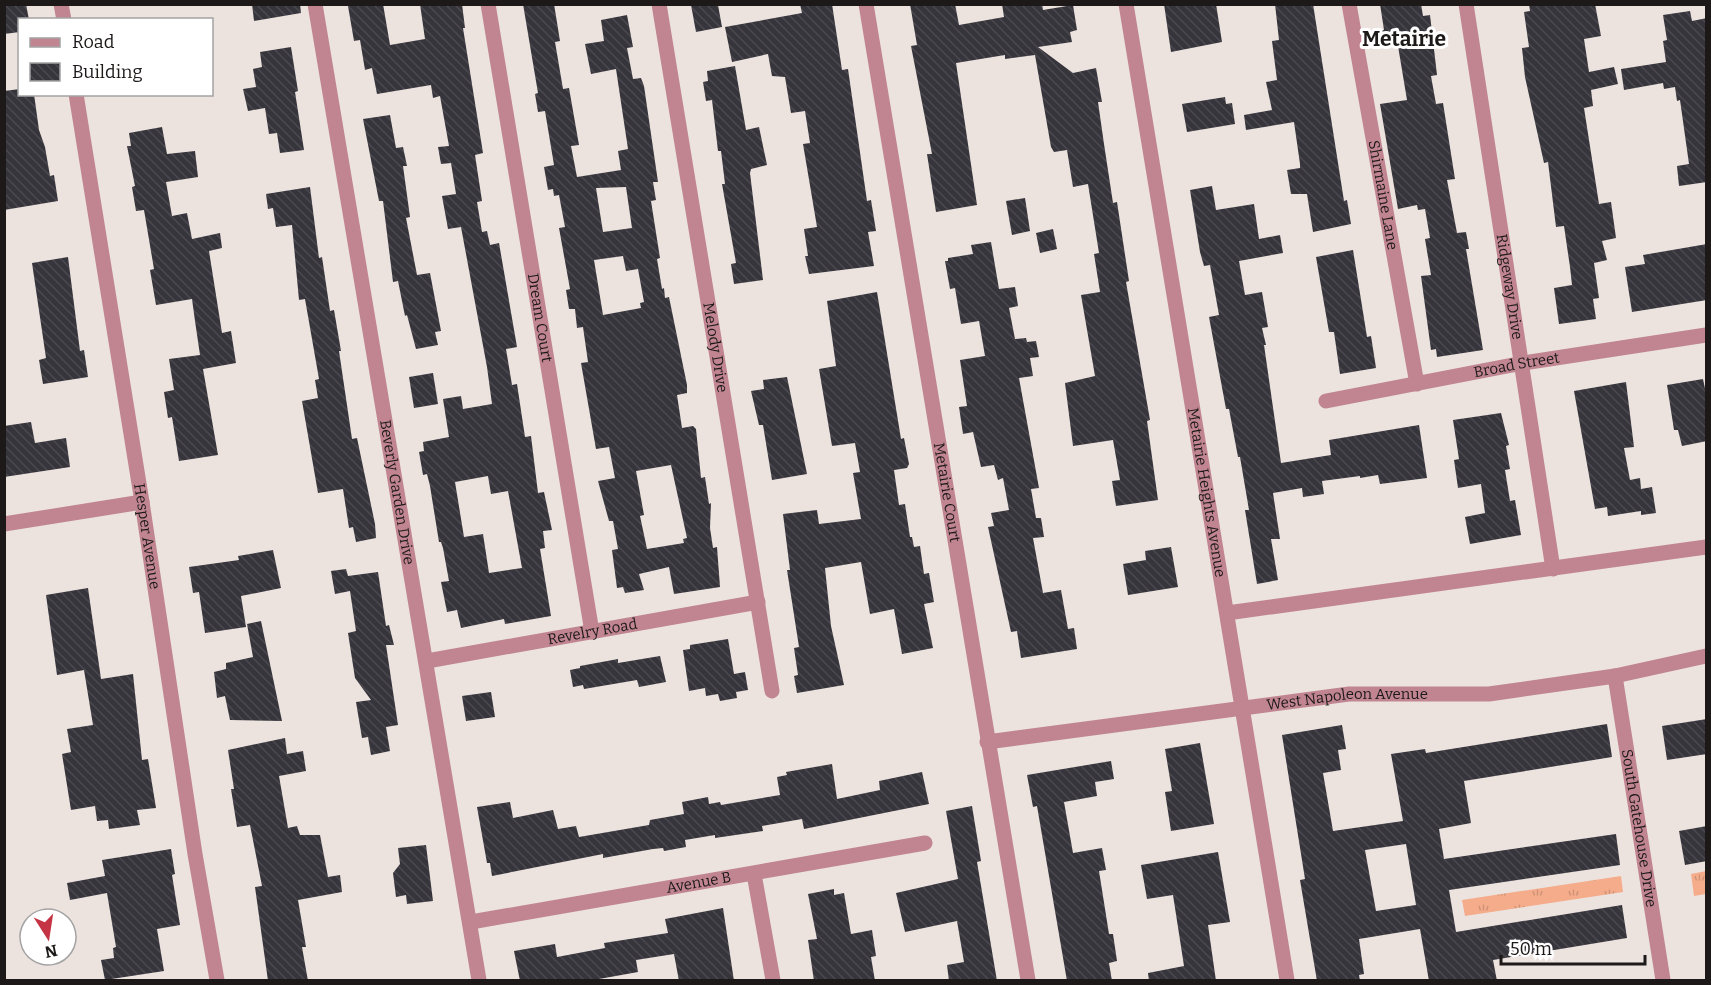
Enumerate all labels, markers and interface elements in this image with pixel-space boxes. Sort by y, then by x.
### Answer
legend [18,18,213,96]
district label: Metairie [1362,26,1446,52]
text: Road [72,31,115,53]
text: Building [72,61,143,83]
street label: Shirmaine Lane [1365,139,1402,251]
street label: Ridgeway Drive [1493,233,1527,341]
street label: Dream Court [524,272,556,364]
street label: Melody Drive [699,301,732,394]
street label: Broad Street [1472,348,1561,381]
street label: Metairie Heights Avenue [1184,406,1229,579]
street label: Beverly Garden Drive [376,418,418,566]
street label: Metairie Court [930,441,964,544]
street label: Hesper Avenue [130,482,164,590]
street label: Revelry Road [546,615,639,648]
street label: West Napoleon Avenue [1265,685,1428,714]
street label: South Gatehouse Drive [1618,748,1660,908]
street label: Avenue B [665,868,732,897]
north arrow [18,907,78,967]
scale bar [1501,928,1645,966]
text: 50 m [1510,938,1552,960]
text: N [43,941,59,962]

